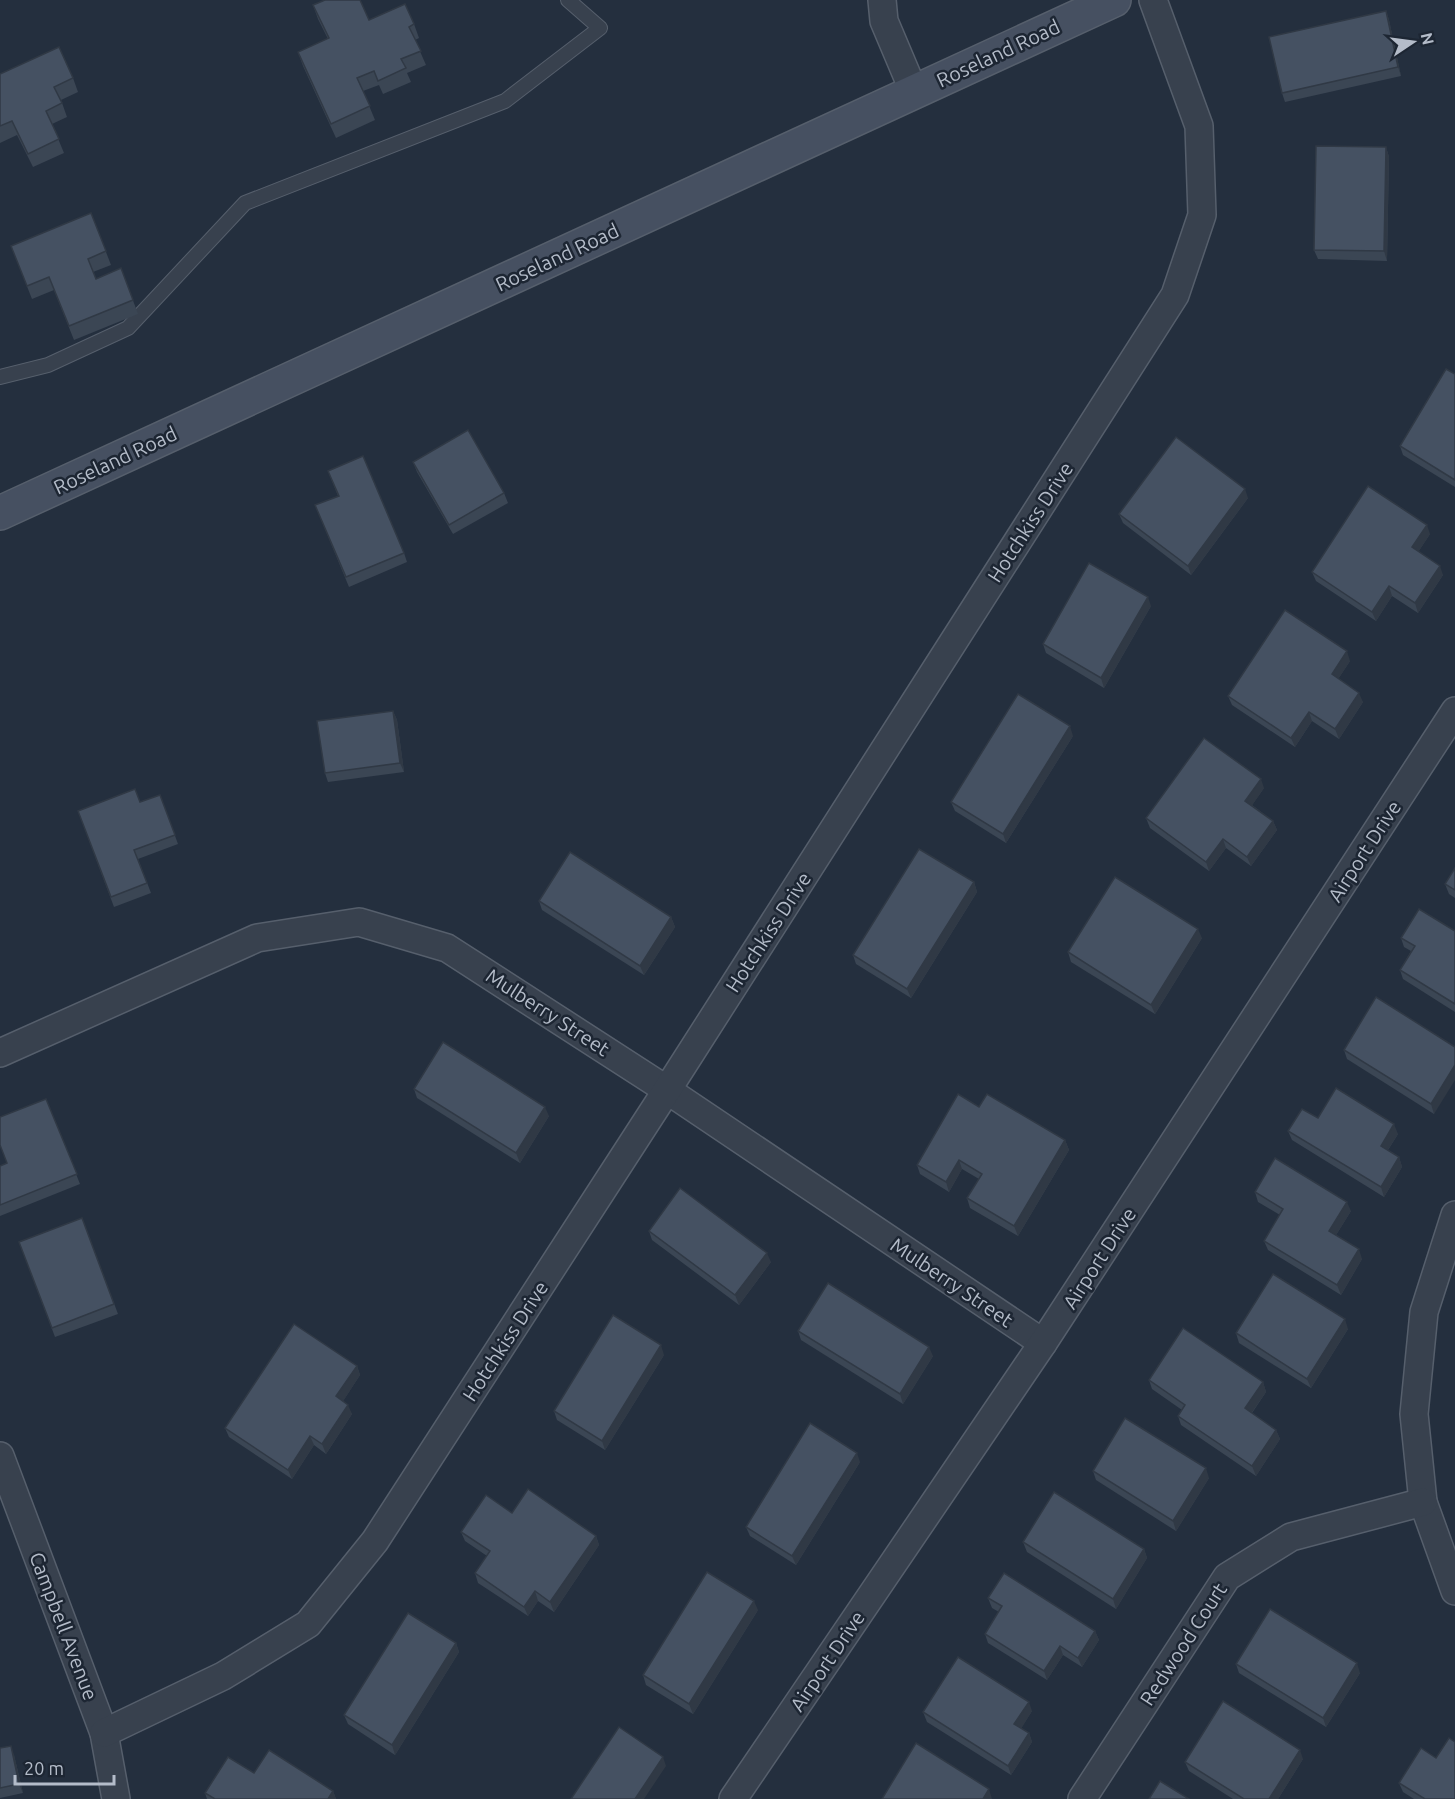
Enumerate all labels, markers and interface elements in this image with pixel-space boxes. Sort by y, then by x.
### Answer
north arrow [1383,12,1443,72]
street label: Roseland Road [933,14,1063,92]
text: N [1418,31,1438,46]
street label: Roseland Road [492,218,622,296]
street label: Roseland Road [50,421,180,499]
street label: Hotchkiss Drive [983,458,1077,586]
street label: Airport Drive [1323,796,1405,906]
street label: Hotchkiss Drive [721,868,815,996]
street label: Mulberry Street [482,964,614,1061]
street label: Airport Drive [1058,1203,1140,1313]
street label: Mulberry Street [887,1233,1018,1331]
street label: Hotchkiss Drive [458,1277,552,1405]
street label: Campbell Avenue [25,1549,103,1703]
street label: Redwood Court [1135,1578,1231,1709]
street label: Airport Drive [785,1606,869,1716]
scale bar [15,1748,114,1786]
text: 20 m [24,1758,64,1778]

